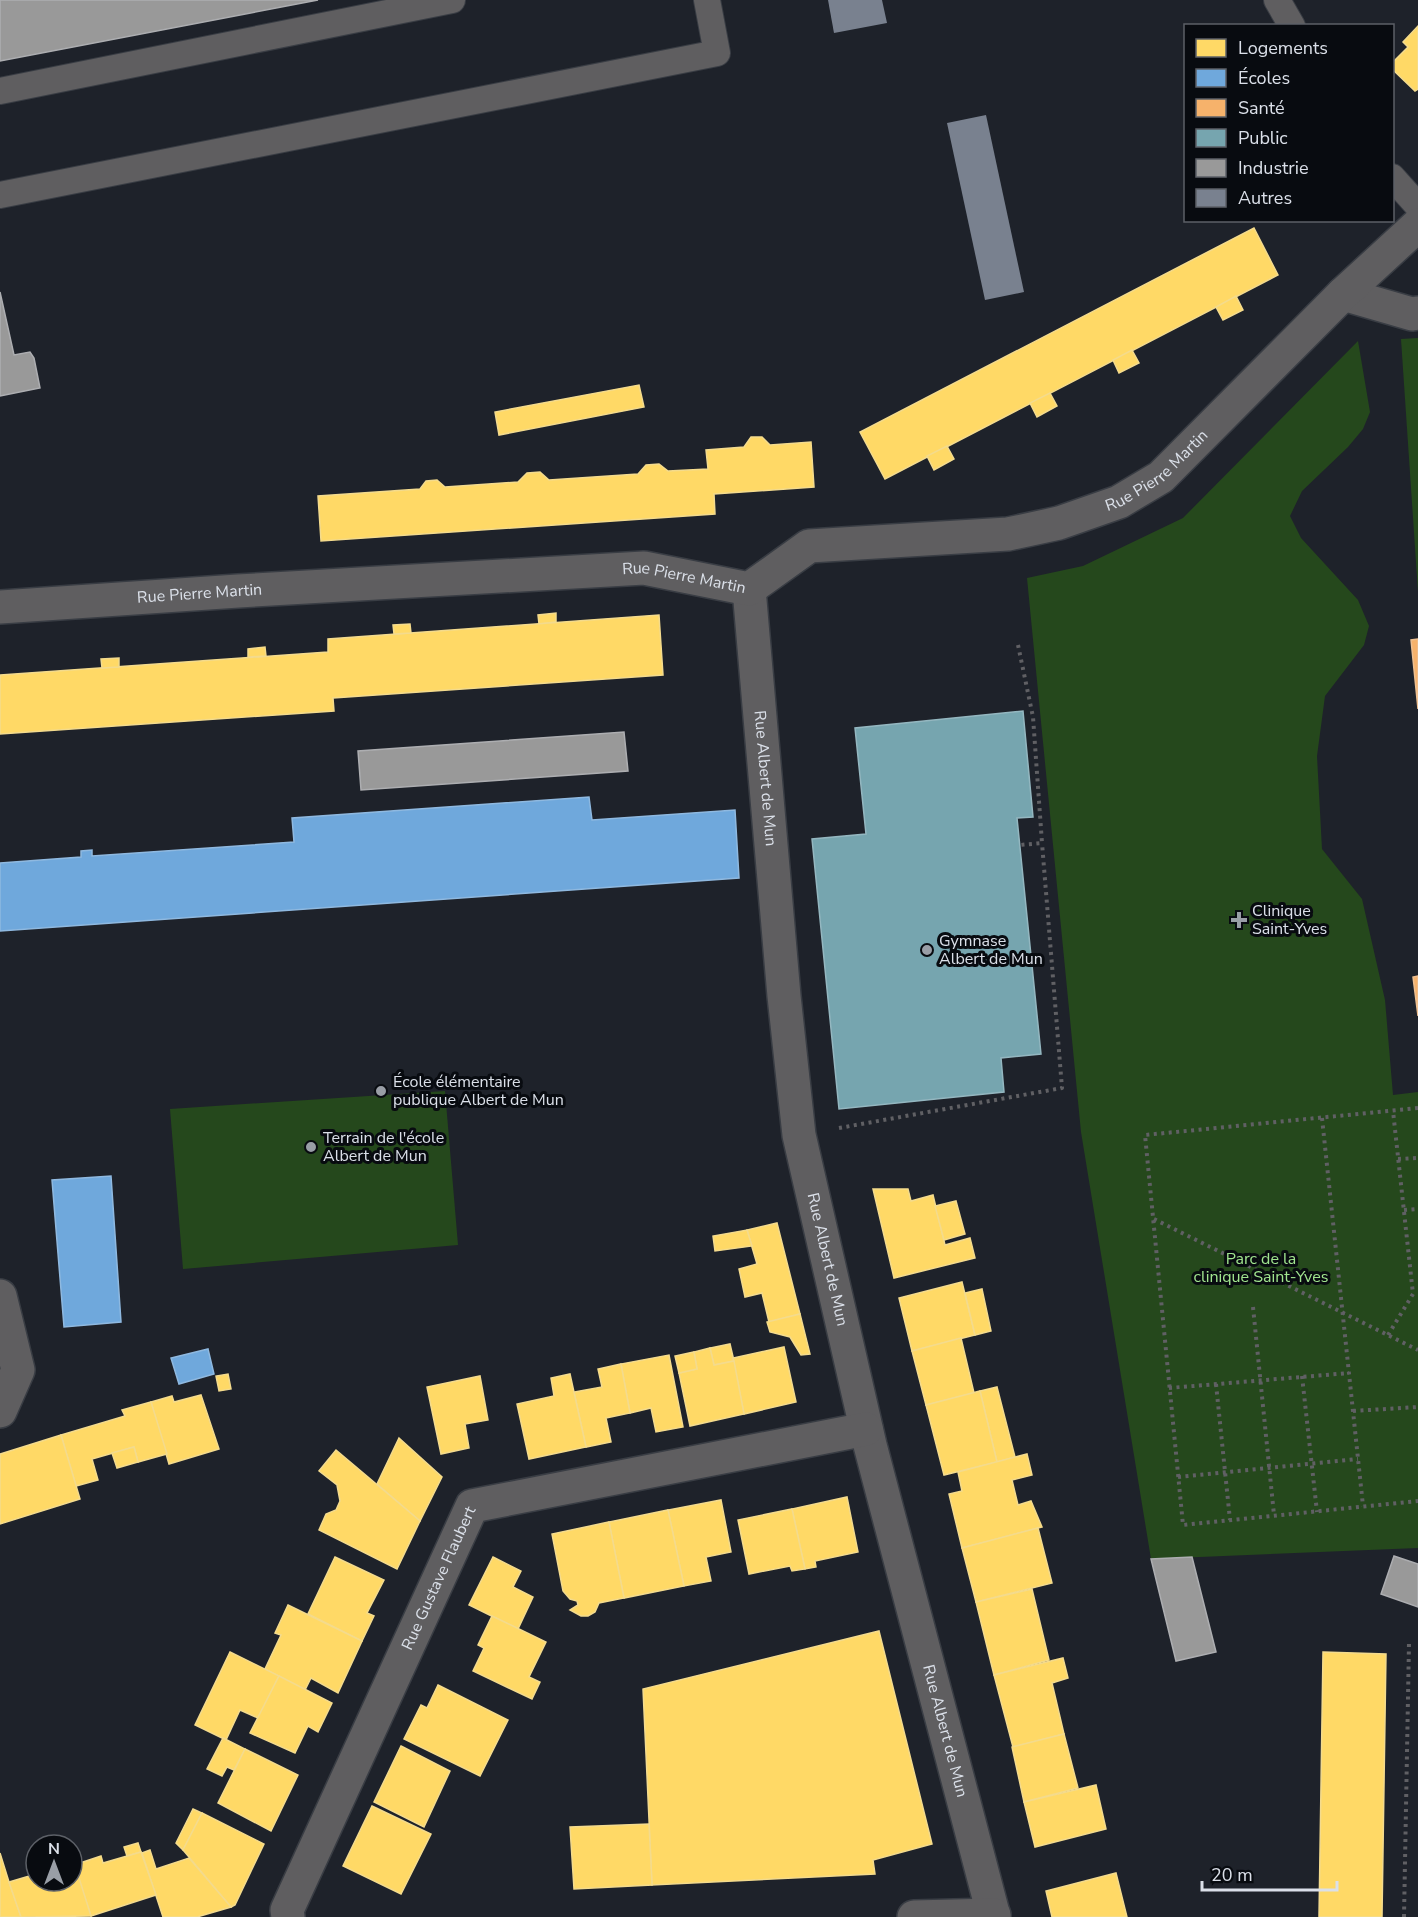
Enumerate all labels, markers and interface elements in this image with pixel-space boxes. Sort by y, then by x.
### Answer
legend [1184,24,1394,222]
text: Logements [1238,36,1328,60]
text: Écoles [1238,66,1290,90]
text: Santé [1238,96,1285,120]
text: Public [1238,126,1288,150]
text: Industrie [1238,156,1309,180]
text: Autres [1238,186,1292,210]
street label: Rue Pierre Martin [1102,425,1213,517]
street label: Rue Pierre Martin [621,557,748,599]
street label: Rue Pierre Martin [136,579,263,609]
street label: Rue Albert de Mun [748,709,782,847]
place label: Clinique Saint-Yves [1252,900,1327,940]
marker: Clinique Saint-Yves [1230,911,1248,929]
place label: Gymnase Albert de Mun [939,930,1043,970]
marker: Gymnase Albert de Mun [920,943,934,957]
place label: École élémentaire publique Albert de Mun [393,1071,564,1111]
marker: École élémentaire publique Albert de Mun [374,1084,388,1098]
place label: Terrain de l'école Albert de Mun [323,1127,444,1167]
marker: Terrain de l'école Albert de Mun [304,1140,318,1154]
street label: Rue Albert de Mun [802,1191,853,1328]
park label: Parc de la clinique Saint-Yves [1194,1248,1328,1288]
street label: Rue Gustave Flaubert [396,1502,482,1654]
street label: Rue Albert de Mun [917,1662,973,1800]
north arrow [24,1833,84,1893]
text: N [48,1838,60,1860]
scale bar [1202,1854,1337,1892]
text: 20 m [1211,1863,1253,1887]

